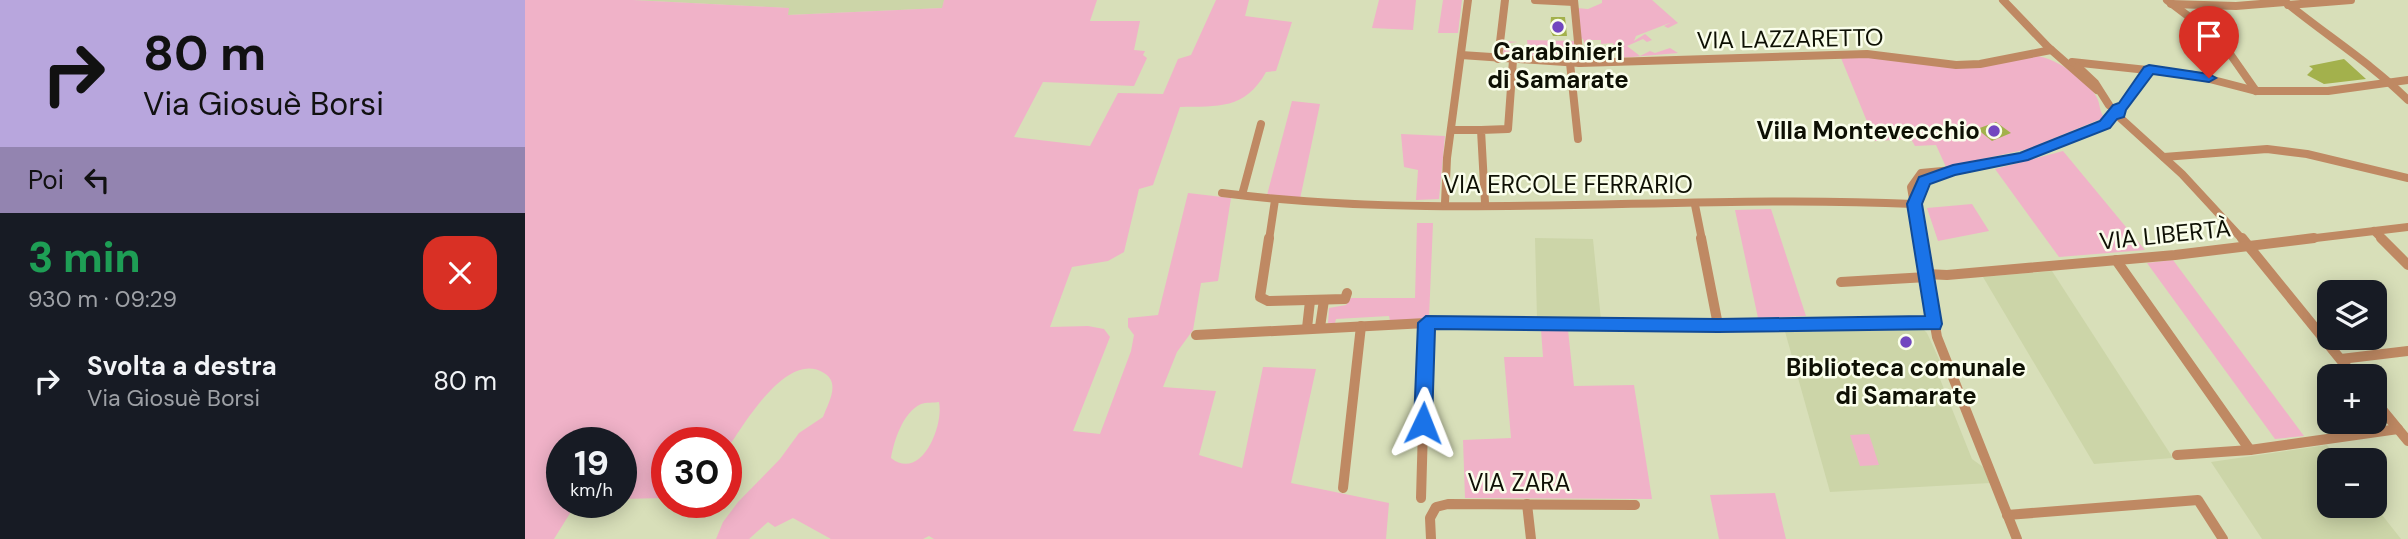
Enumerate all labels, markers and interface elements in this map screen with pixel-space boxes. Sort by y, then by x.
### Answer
pin [2179,6,2239,78]
icon: arrive [2190,17,2228,55]
marker: Carabinieri di Samarate [1550,19,1566,35]
text: 80 m [143,21,266,85]
street label: VIA LAZZARETTO [1696,21,1884,56]
icon: right [28,28,119,119]
place label: Carabinieri di Samarate [1487,36,1629,95]
text: Via Giosuè Borsi [143,83,384,125]
place label: Villa Montevecchio [1757,115,1980,146]
marker: Villa Montevecchio [1986,123,2002,139]
icon: left [78,161,116,199]
text: Poi [28,163,64,197]
street label: VIA ERCOLE FERRARIO [1443,169,1693,200]
street label: VIA LIBERTÀ [2098,212,2232,257]
text: 3 min [28,230,141,285]
button: close [423,236,497,310]
map controls [2317,280,2387,518]
button: layers [2317,280,2387,350]
text: 930 m · 09:29 [28,284,177,314]
marker: Biblioteca comunale di Samarate [1898,334,1914,350]
text: Svolta a destra [87,349,277,383]
place label: Biblioteca comunale di Samarate [1786,352,2026,411]
icon: right [28,362,66,400]
text: 80 m [433,364,497,398]
button: + [2317,364,2387,434]
text: Via Giosuè Borsi [87,383,260,413]
position arrow [1386,386,1460,460]
speed limit sign: 30 [651,427,742,518]
text: 19 [574,440,609,486]
button: − [2317,448,2387,518]
street label: VIA ZARA [1467,467,1571,498]
text: km/h [570,478,613,502]

